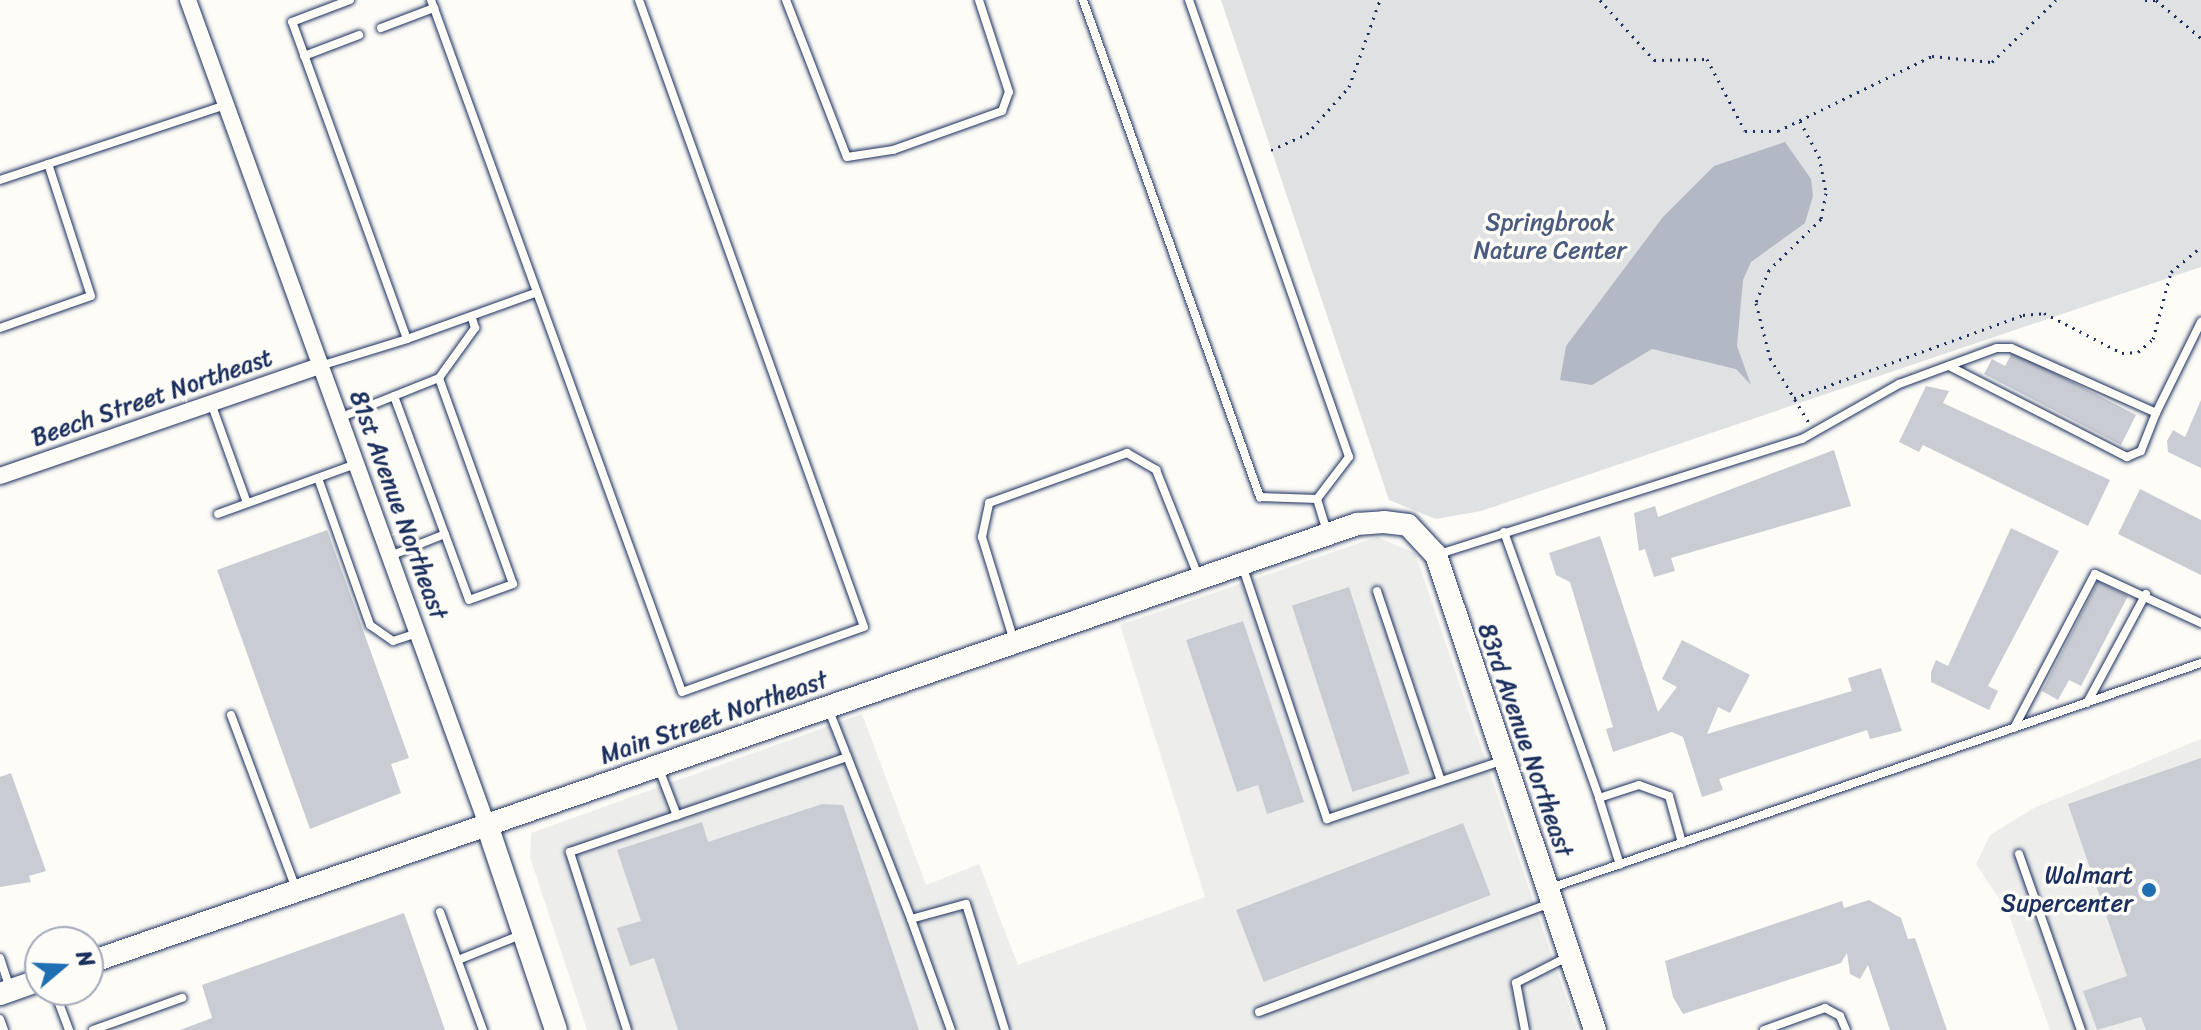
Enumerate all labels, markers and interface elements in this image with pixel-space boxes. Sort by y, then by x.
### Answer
park label: Springbrook Nature Center [1474,209,1626,265]
street label: Beech Street Northeast [27,343,277,453]
street label: 81st Avenue Northeast [343,386,453,624]
street label: 83rd Avenue Northeast [1471,619,1579,861]
street label: Main Street Northeast [595,665,833,771]
place label: Walmart Supercenter [2001,862,2133,918]
marker: Walmart Supercenter [2140,881,2158,899]
north arrow [24,926,104,1006]
text: N [64,945,106,972]

